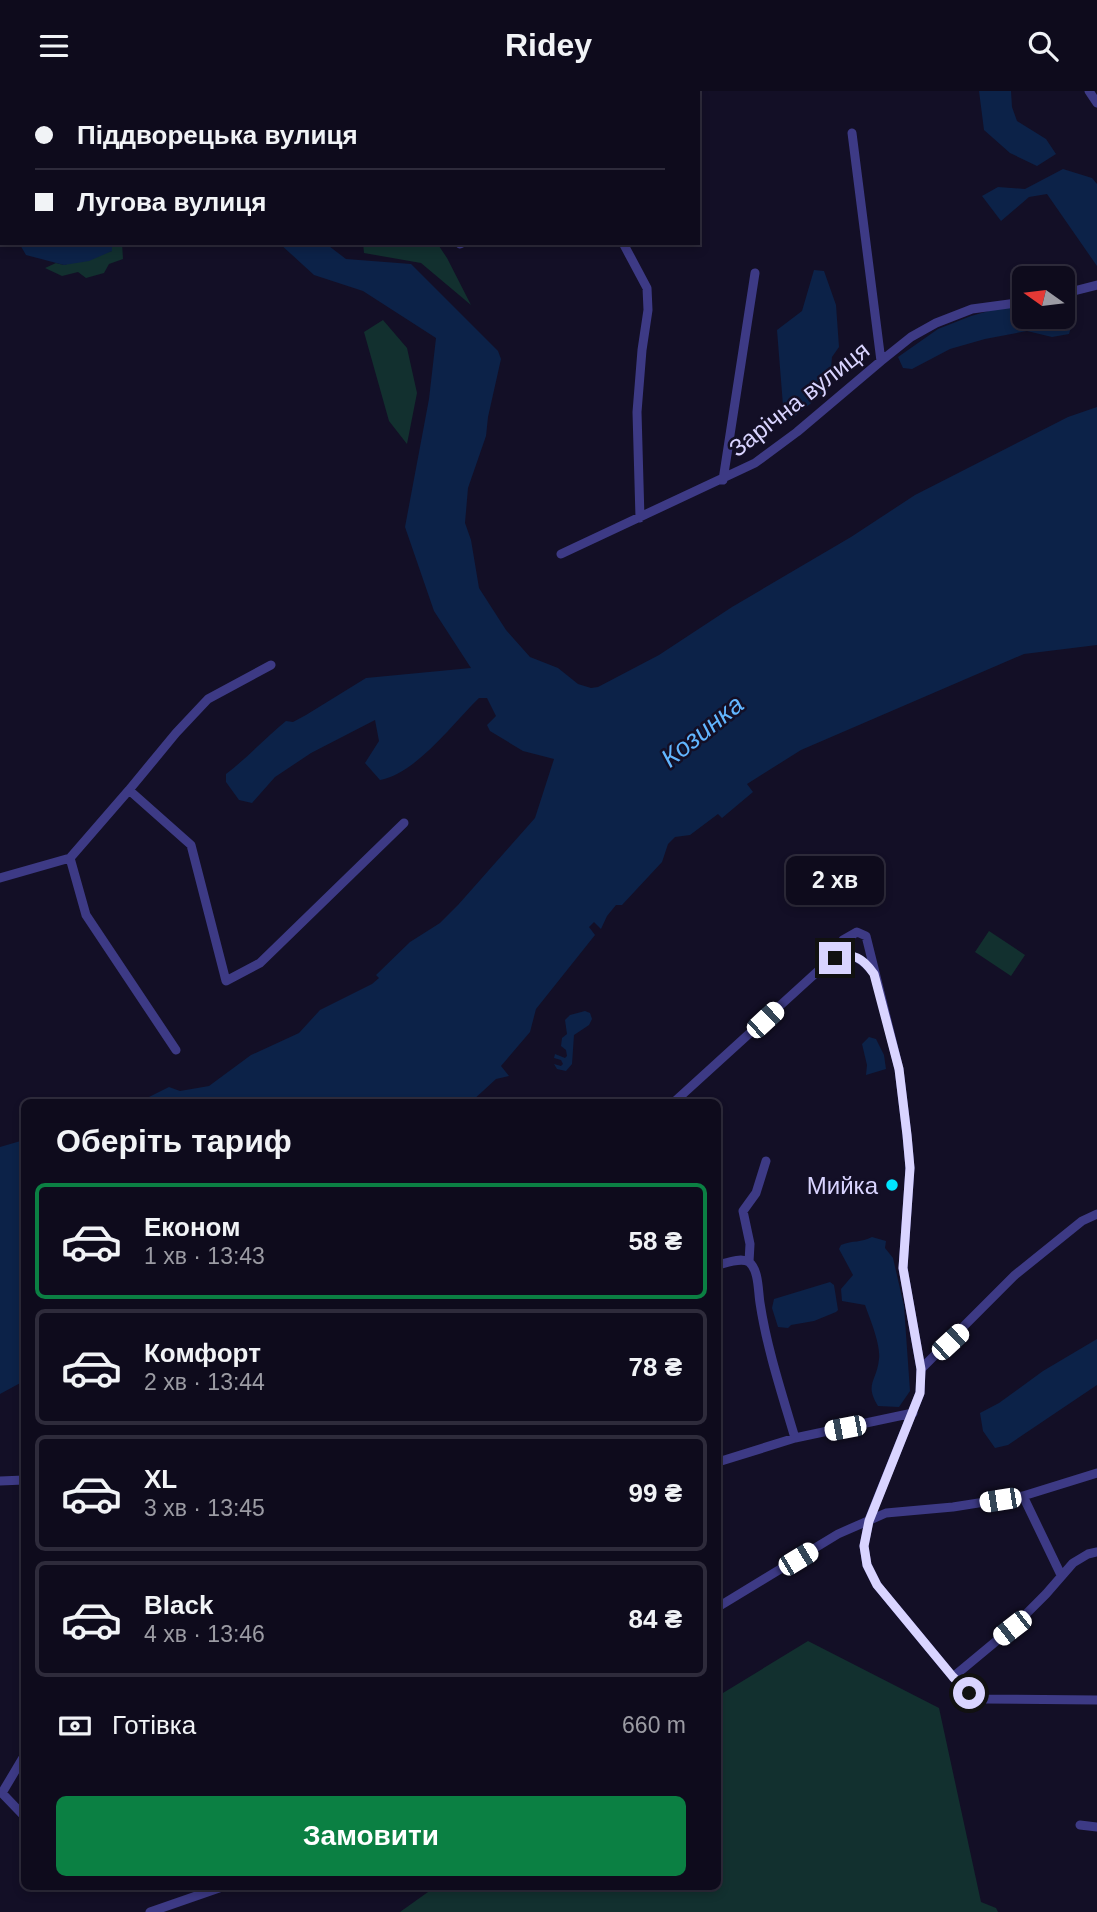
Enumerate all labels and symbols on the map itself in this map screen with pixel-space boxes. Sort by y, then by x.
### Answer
north arrow [1012,266,1074,329]
street label: Зарічна вулиця [724,336,874,462]
water label: Козинка [655,689,749,773]
callout: 2 хв [786,857,884,905]
route end [819,942,851,974]
car [743,998,788,1042]
place label: Мийка [807,1172,879,1199]
marker: Мийка [884,1177,900,1193]
car [928,1320,973,1364]
car [823,1414,868,1442]
car [978,1486,1023,1514]
car [775,1539,822,1579]
car [989,1607,1036,1649]
route start [953,1677,985,1709]

